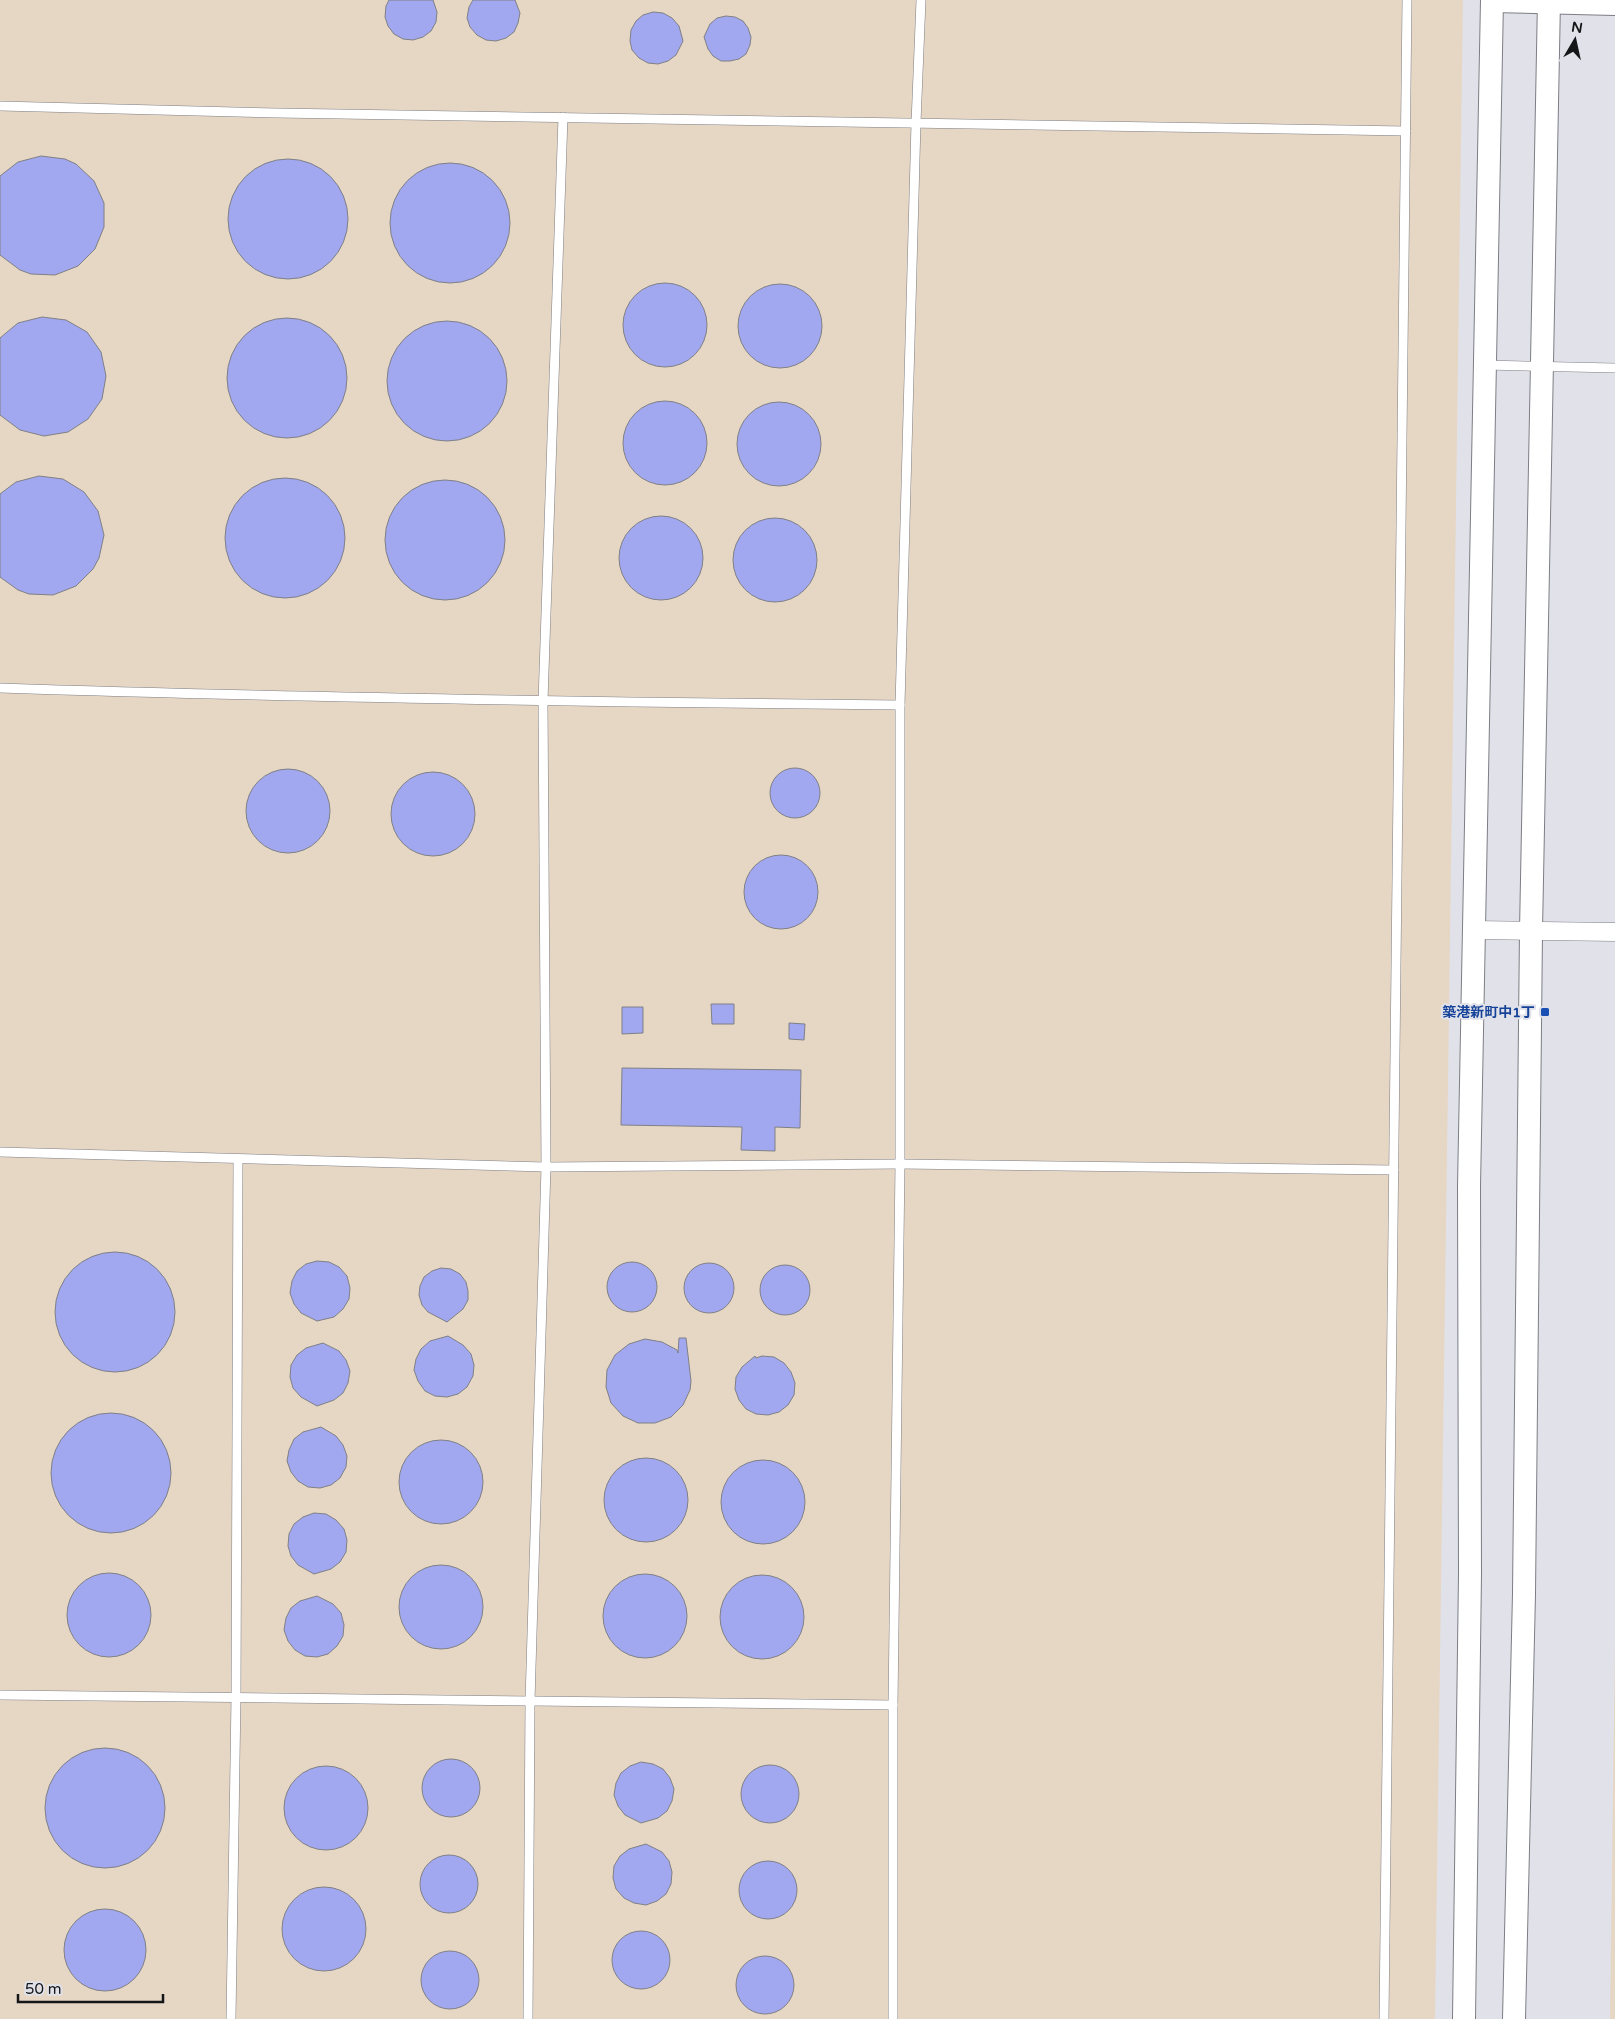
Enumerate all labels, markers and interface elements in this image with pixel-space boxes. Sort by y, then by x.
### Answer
north arrow [1550,15,1600,65]
text: N [1570,18,1584,37]
place label: 築港新町中1丁 [1442,1004,1535,1021]
marker: 築港新町中1丁 [1539,1006,1551,1018]
scale bar [18,1972,162,2004]
text: 50 m [25,1980,62,1998]

